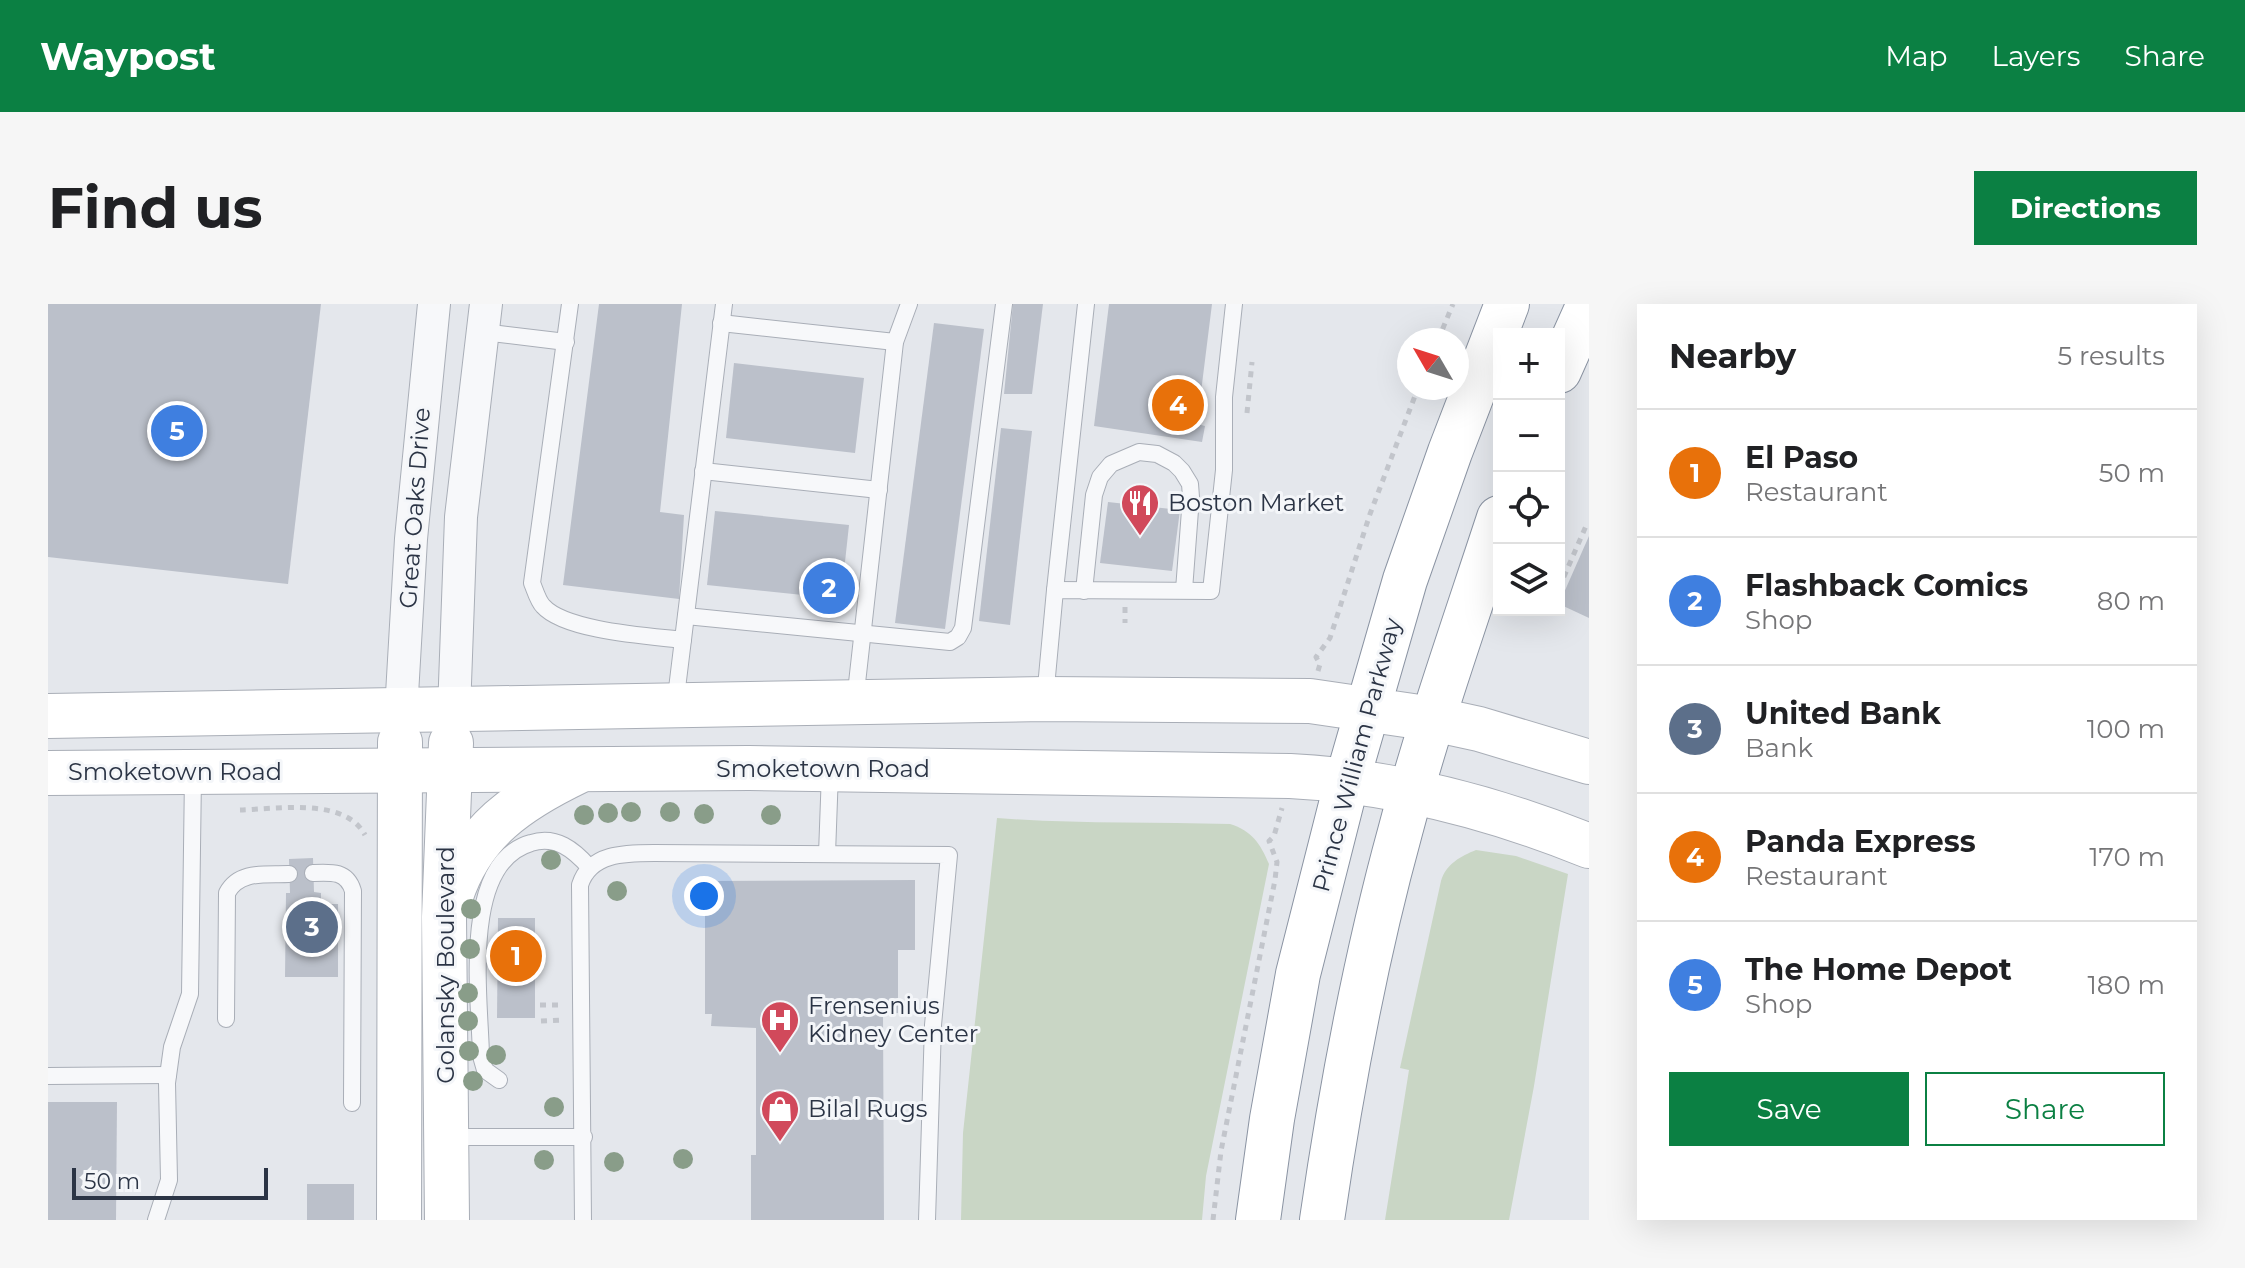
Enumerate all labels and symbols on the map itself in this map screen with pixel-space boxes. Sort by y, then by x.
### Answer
north arrow [1397,328,1469,400]
pin: 4 [1152,375,1204,435]
pin: 5 [151,401,203,461]
street label: Great Oaks Drive [393,407,436,609]
restaurant icon: Boston Market [1119,482,1161,537]
place label: Boston Market [1168,488,1345,517]
pin: 2 [803,558,855,618]
street label: Prince William Parkway [1306,615,1407,895]
street label: Smoketown Road [716,754,930,783]
street label: Smoketown Road [68,757,282,786]
street label: Golansky Boulevard [431,846,460,1084]
your location [684,876,724,916]
pin: 3 [286,897,338,957]
pin: 1 [490,926,542,986]
place label: Frensenius Kidney Center [808,991,978,1048]
hospital icon: Frensenius Kidney Center [759,999,801,1054]
shop icon: Bilal Rugs [759,1088,801,1143]
place label: Bilal Rugs [808,1094,928,1123]
scale bar [72,1164,268,1200]

